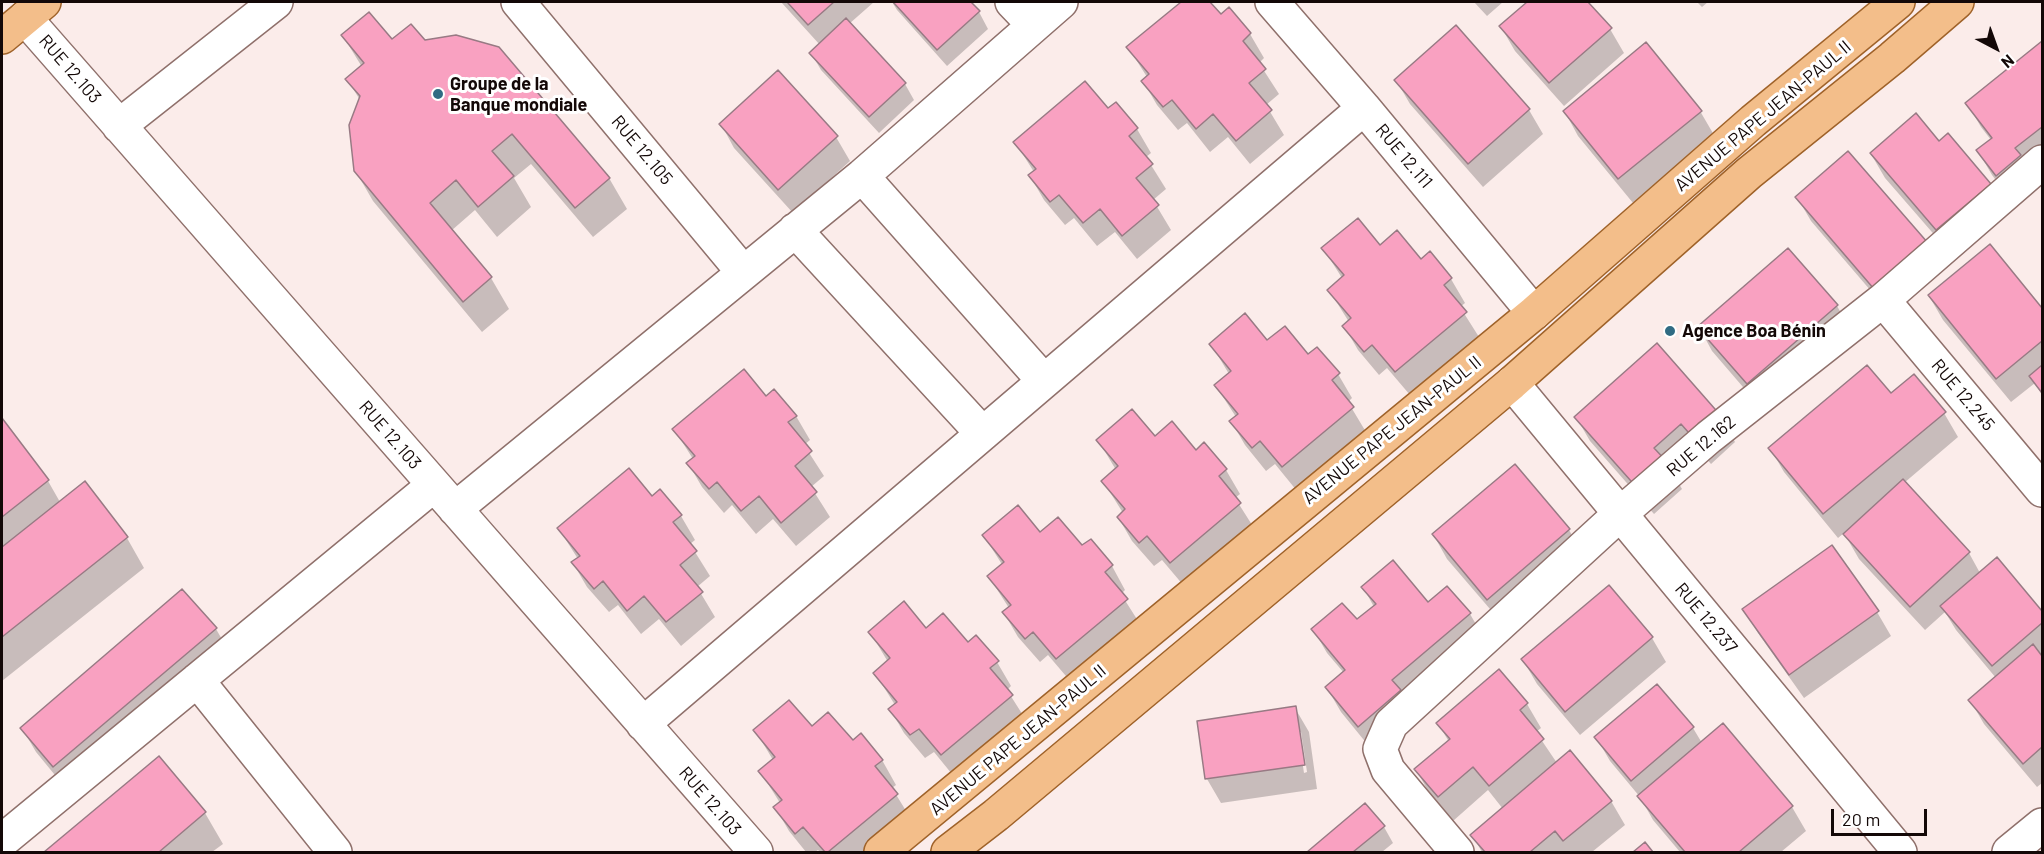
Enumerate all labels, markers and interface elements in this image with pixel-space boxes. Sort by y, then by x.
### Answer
north arrow [1966,18,2026,78]
street label: RUE 12.103 [34,30,106,108]
street label: AVENUE PAPE JEAN-PAUL II [1671,36,1855,196]
text: N [1998,51,2018,73]
place label: Groupe de la Banque mondiale [450,73,587,116]
marker: Groupe de la Banque mondiale [431,87,445,101]
street label: RUE 12.105 [607,111,677,189]
street label: RUE 12.111 [1371,120,1437,192]
place label: Agence Boa Bénin [1682,320,1826,342]
marker: Agence Boa Bénin [1663,324,1677,338]
street label: AVENUE PAPE JEAN-PAUL II [1298,351,1486,509]
street label: RUE 12.245 [1927,355,1999,435]
street label: RUE 12.103 [354,396,426,474]
street label: RUE 12.162 [1662,411,1740,481]
street label: RUE 12.237 [1670,578,1742,658]
street label: AVENUE PAPE JEAN-PAUL II [926,660,1110,820]
street label: RUE 12.103 [674,762,746,840]
scale bar [1834,797,1930,835]
text: 20 m [1842,808,1880,830]

